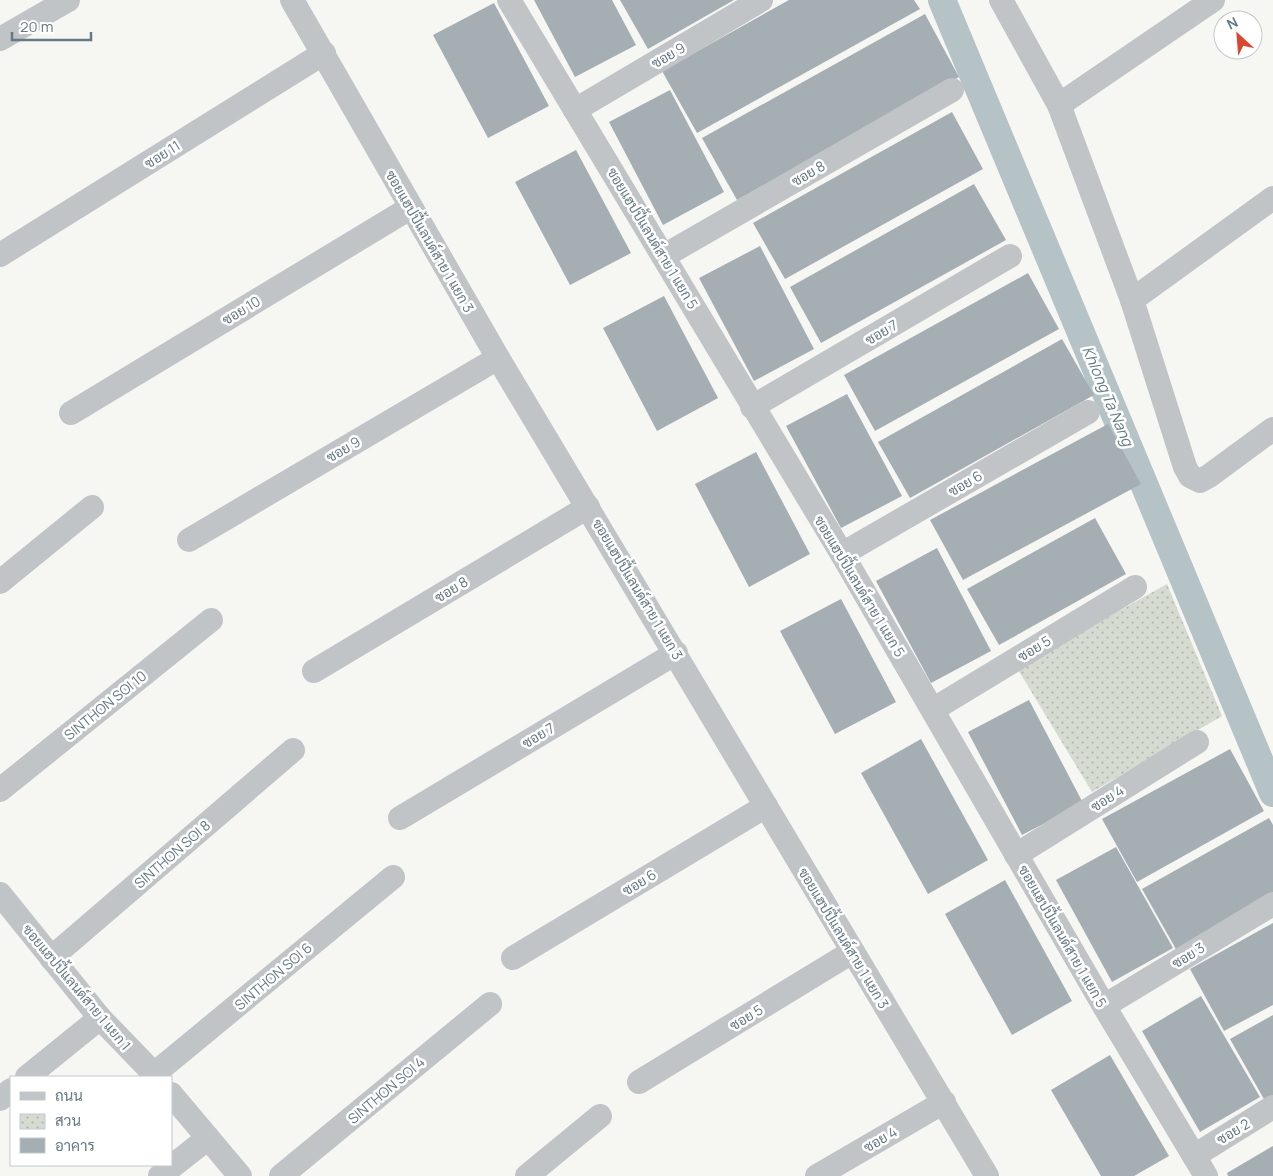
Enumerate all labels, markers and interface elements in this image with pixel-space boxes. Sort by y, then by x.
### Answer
scale bar [12,10,91,42]
north arrow [1213,10,1263,60]
text: N [1223,12,1241,34]
text: 20 m [20,16,53,37]
street label: ซอย 9 [648,38,688,72]
street label: ซอย 11 [141,136,183,172]
street label: ซอย 8 [788,156,828,190]
street label: ซอยแฮปปี้แลนด์สาย 1 แยก 5 [603,163,704,312]
street label: ซอยแฮปปี้แลนด์สาย 1 แยก 3 [381,165,480,316]
street label: ซอย 10 [218,291,264,329]
street label: ซอย 7 [861,315,901,349]
water label: Khlong Ta Nang [1078,343,1139,450]
street label: ซอย 9 [323,432,363,466]
street label: ซอย 6 [945,466,985,500]
street label: ซอยแฮปปี้แลนด์สาย 1 แยก 5 [810,511,911,660]
street label: ซอยแฮปปี้แลนด์สาย 1 แยก 3 [588,514,689,663]
street label: ซอย 8 [431,572,471,606]
street label: ซอย 5 [1014,631,1054,665]
street label: SINTHON SOI 10 [60,666,150,744]
street label: ซอย 7 [518,718,558,752]
street label: ซอย 4 [1087,780,1127,816]
street label: SINTHON SOI 8 [130,816,214,892]
street label: ซอยแฮปปี้แลนด์สาย 1 แยก 5 [1014,860,1113,1011]
street label: ซอยแฮปปี้แลนด์สาย 1 แยก 3 [794,863,895,1012]
street label: ซอย 6 [619,864,659,900]
street label: ซอยแฮปปี้แลนด์สาย 1 แยก 1 [19,919,137,1054]
street label: SINTHON SOI 6 [230,938,316,1014]
street label: ซอย 3 [1168,938,1208,972]
street label: ซอย 5 [726,1000,766,1034]
street label: SINTHON SOI 4 [344,1052,428,1128]
legend [10,1076,172,1166]
text: ถนน [55,1085,83,1106]
text: สวน [55,1110,81,1131]
street label: ซอย 2 [1213,1114,1253,1148]
street label: ซอย 4 [860,1122,900,1156]
text: อาคาร [55,1135,95,1156]

